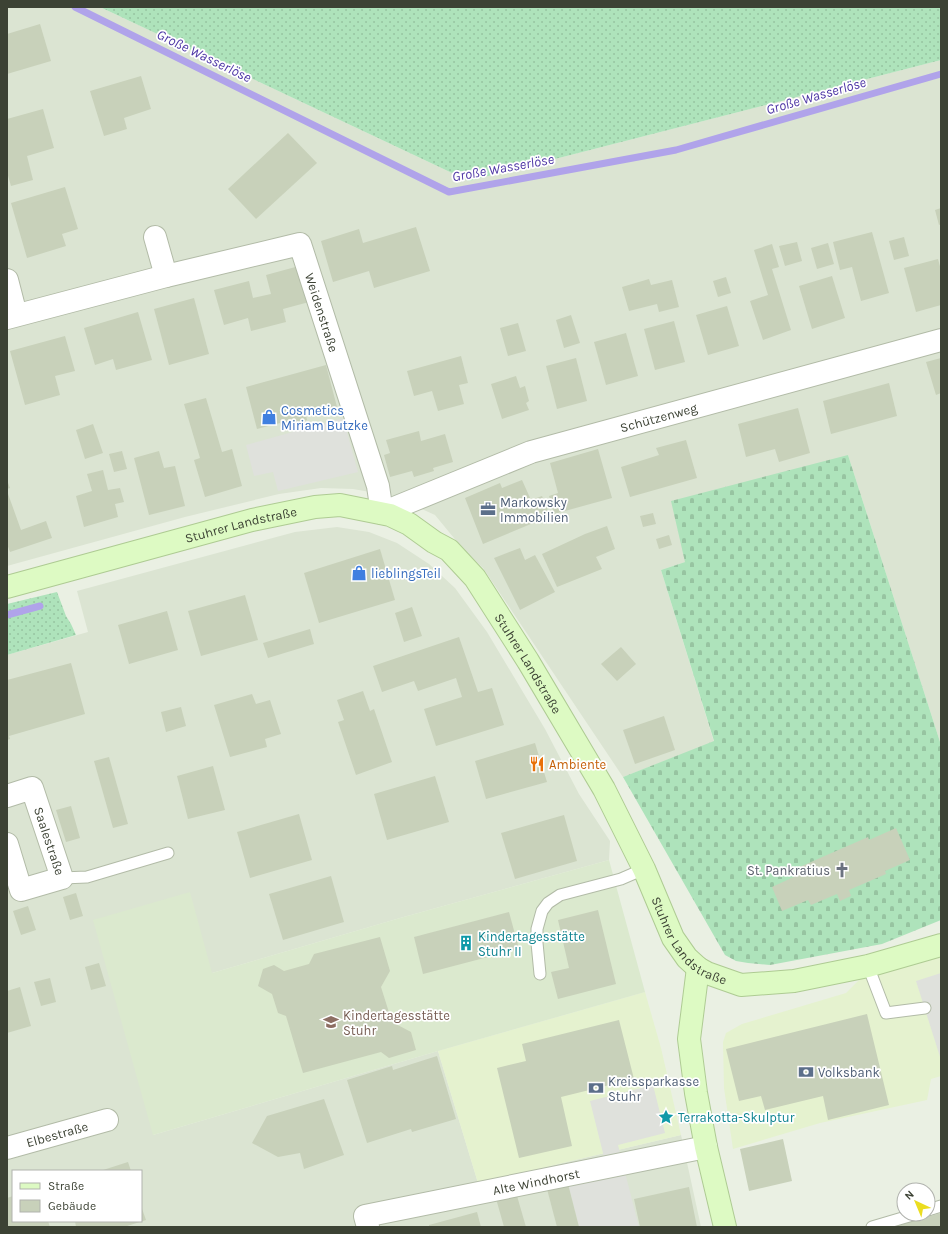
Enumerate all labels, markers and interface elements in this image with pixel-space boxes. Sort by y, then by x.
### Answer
water label: Große Wasserlöse [154,26,254,86]
water label: Große Wasserlöse [764,73,868,118]
water label: Große Wasserlöse [451,151,556,185]
street label: Weidenstraße [302,271,342,354]
street label: Schützenweg [618,399,699,435]
place label: Cosmetics Miriam Butzke [281,403,368,433]
shop icon: Cosmetics Miriam Butzke [260,408,278,426]
place label: Markowsky Immobilien [500,495,569,525]
office icon: Markowsky Immobilien [479,500,497,518]
street label: Stuhrer Landstraße [183,503,298,546]
shop icon: lieblingsTeil [350,564,368,582]
place label: lieblingsTeil [371,566,441,581]
street label: Stuhrer Landstraße [492,610,565,716]
restaurant icon: Ambiente [528,755,546,773]
place label: Ambiente [549,757,607,772]
street label: Saalestraße [31,805,68,877]
church icon: St. Pankratius [833,861,851,879]
place label: St. Pankratius [747,863,830,878]
street label: Stuhrer Landstraße [649,894,729,987]
place label: Kindertagesstätte Stuhr II [478,929,585,959]
building icon: Kindertagesstätte Stuhr II [457,934,475,952]
place label: Kindertagesstätte Stuhr [343,1008,450,1038]
school or university icon: Kindertagesstätte Stuhr [322,1013,340,1031]
bank icon: Volksbank [797,1063,815,1081]
place label: Volksbank [818,1065,880,1080]
place label: Kreissparkasse Stuhr [608,1074,699,1104]
bank icon: Kreissparkasse Stuhr [587,1079,605,1097]
place icon: Terrakotta-Skulptur [657,1108,675,1126]
place label: Terrakotta-Skulptur [678,1110,795,1125]
street label: Elbestraße [24,1118,90,1150]
street label: Alte Windhorst [491,1165,581,1197]
legend [12,1170,142,1222]
text: Straße [48,1179,84,1193]
north arrow [896,1182,936,1222]
text: N [902,1188,917,1203]
text: Gebäude [48,1199,96,1213]

